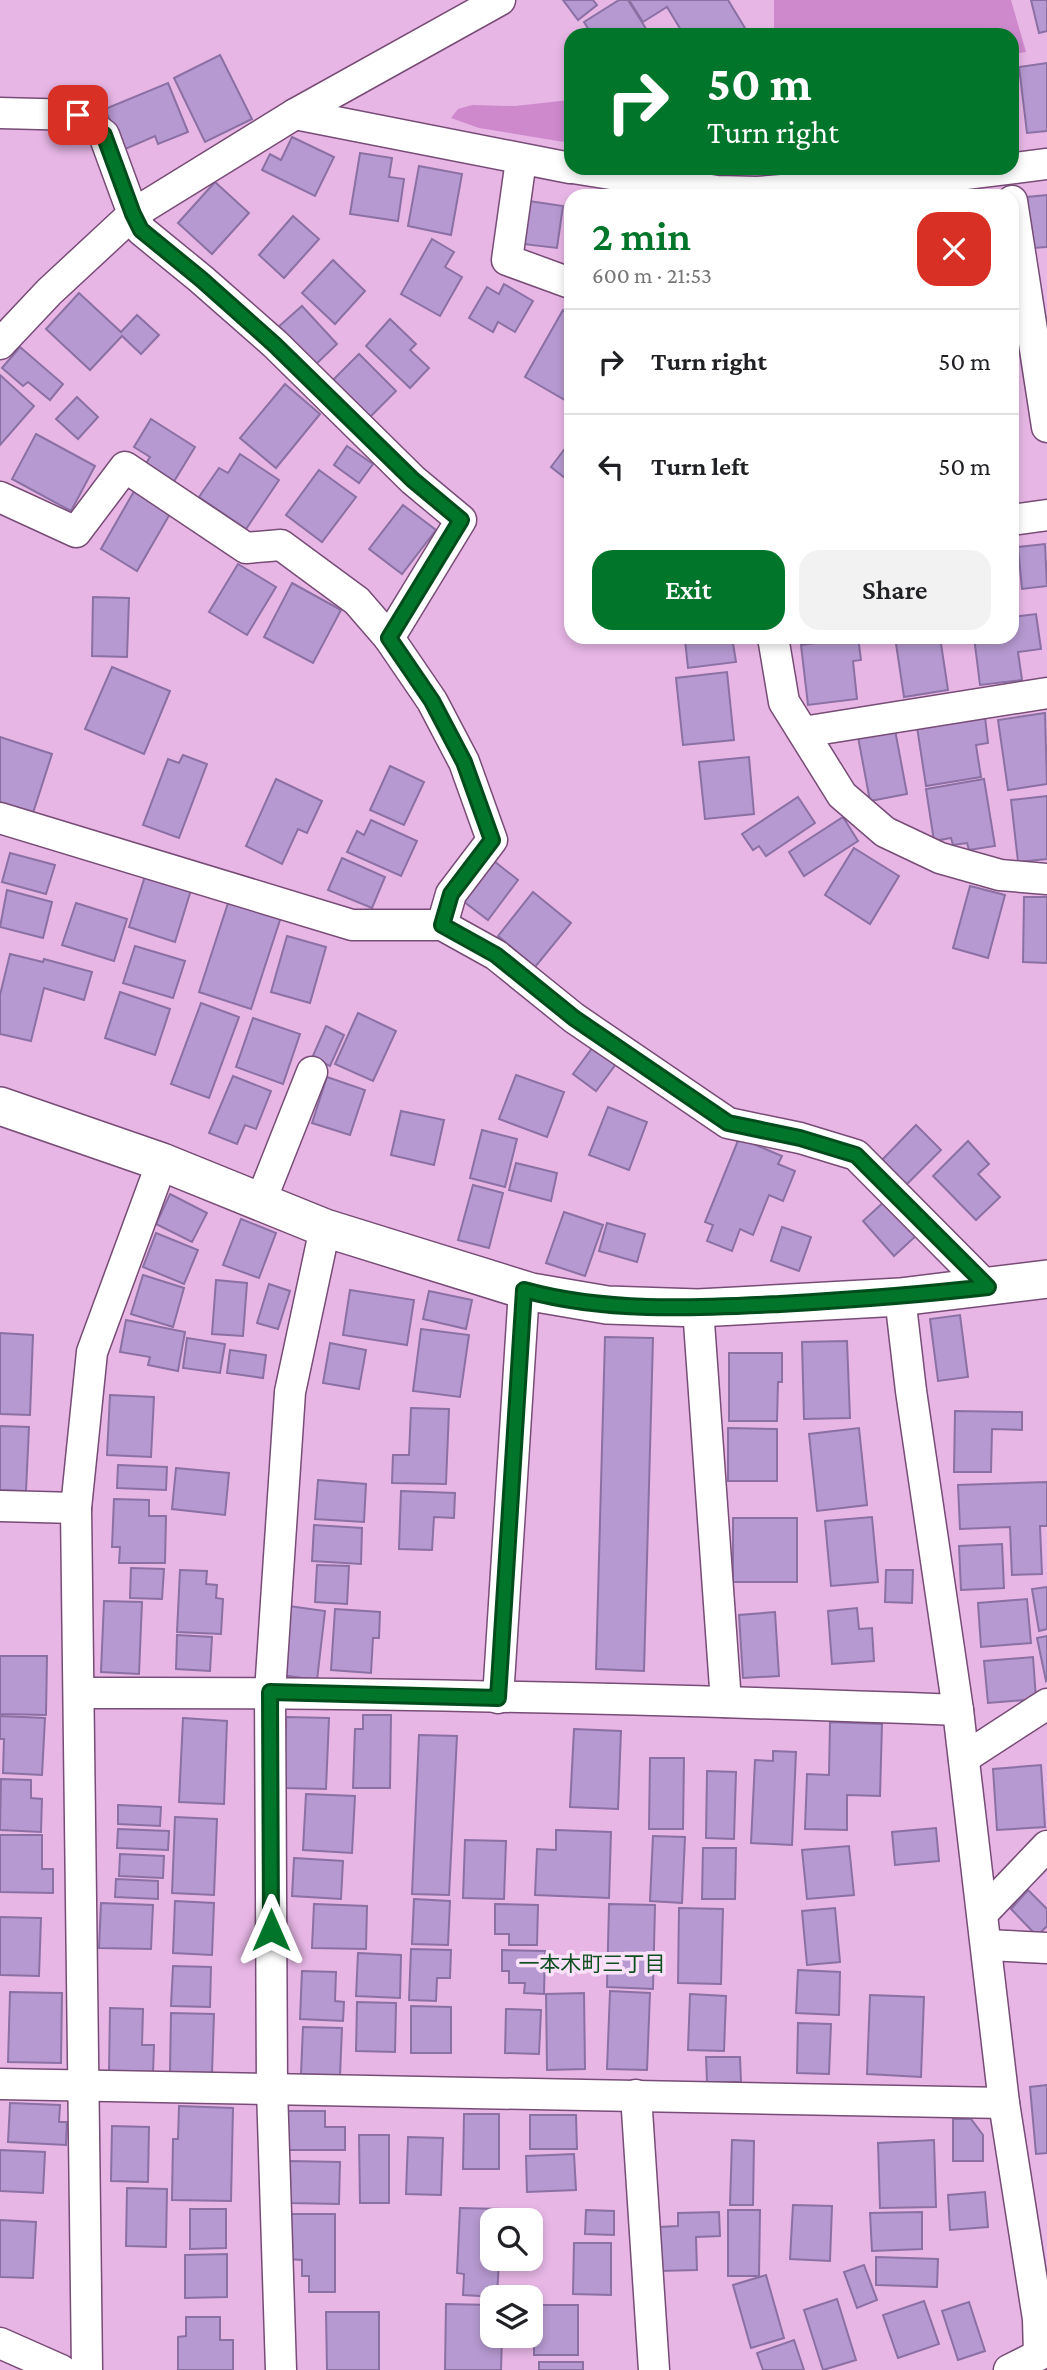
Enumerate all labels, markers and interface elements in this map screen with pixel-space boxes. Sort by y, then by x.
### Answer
icon: right [592,56,683,147]
text: 50 m [707,56,812,111]
pin [48,85,108,145]
icon: arrive [59,96,97,134]
text: Turn right [707,114,839,150]
text: 2 min [592,212,691,259]
button: close [917,212,991,286]
text: 600 m · 21:53 [592,262,712,288]
icon: right [592,343,630,381]
text: Turn right [651,347,767,376]
text: 50 m [938,347,991,376]
icon: left [592,448,630,486]
text: Turn left [651,452,749,481]
text: 50 m [938,452,991,481]
button: Exit [592,550,785,630]
button: Share [799,550,991,630]
position arrow [234,1893,308,1967]
district label: 一本木町三丁目 [519,1952,666,1976]
map controls [480,2208,543,2348]
button: search [480,2208,543,2271]
button: layers [480,2285,543,2348]

